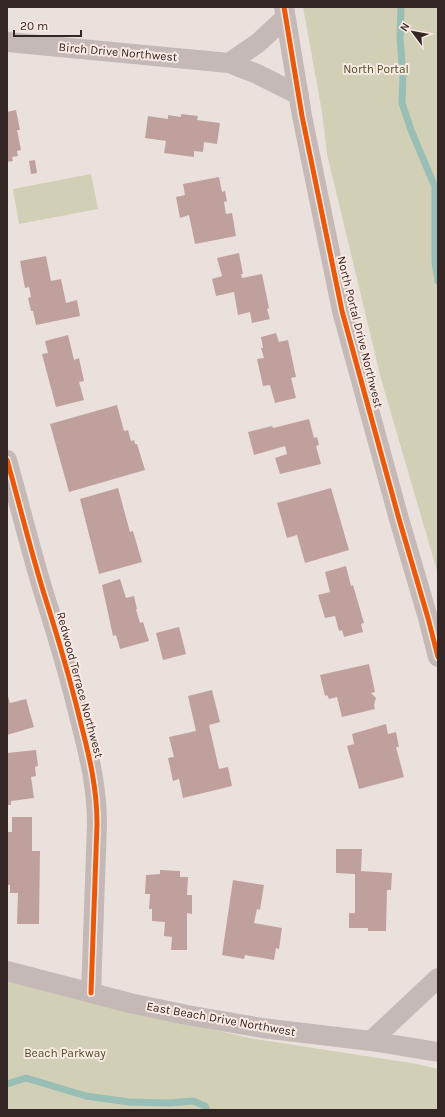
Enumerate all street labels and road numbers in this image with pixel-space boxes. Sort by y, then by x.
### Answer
street label: Birch Drive Northwest [58,40,178,64]
street label: North Portal Drive Northwest [334,255,386,410]
street label: Redwood Terrace Northwest [54,610,106,760]
street label: East Beach Drive Northwest [145,999,297,1039]

